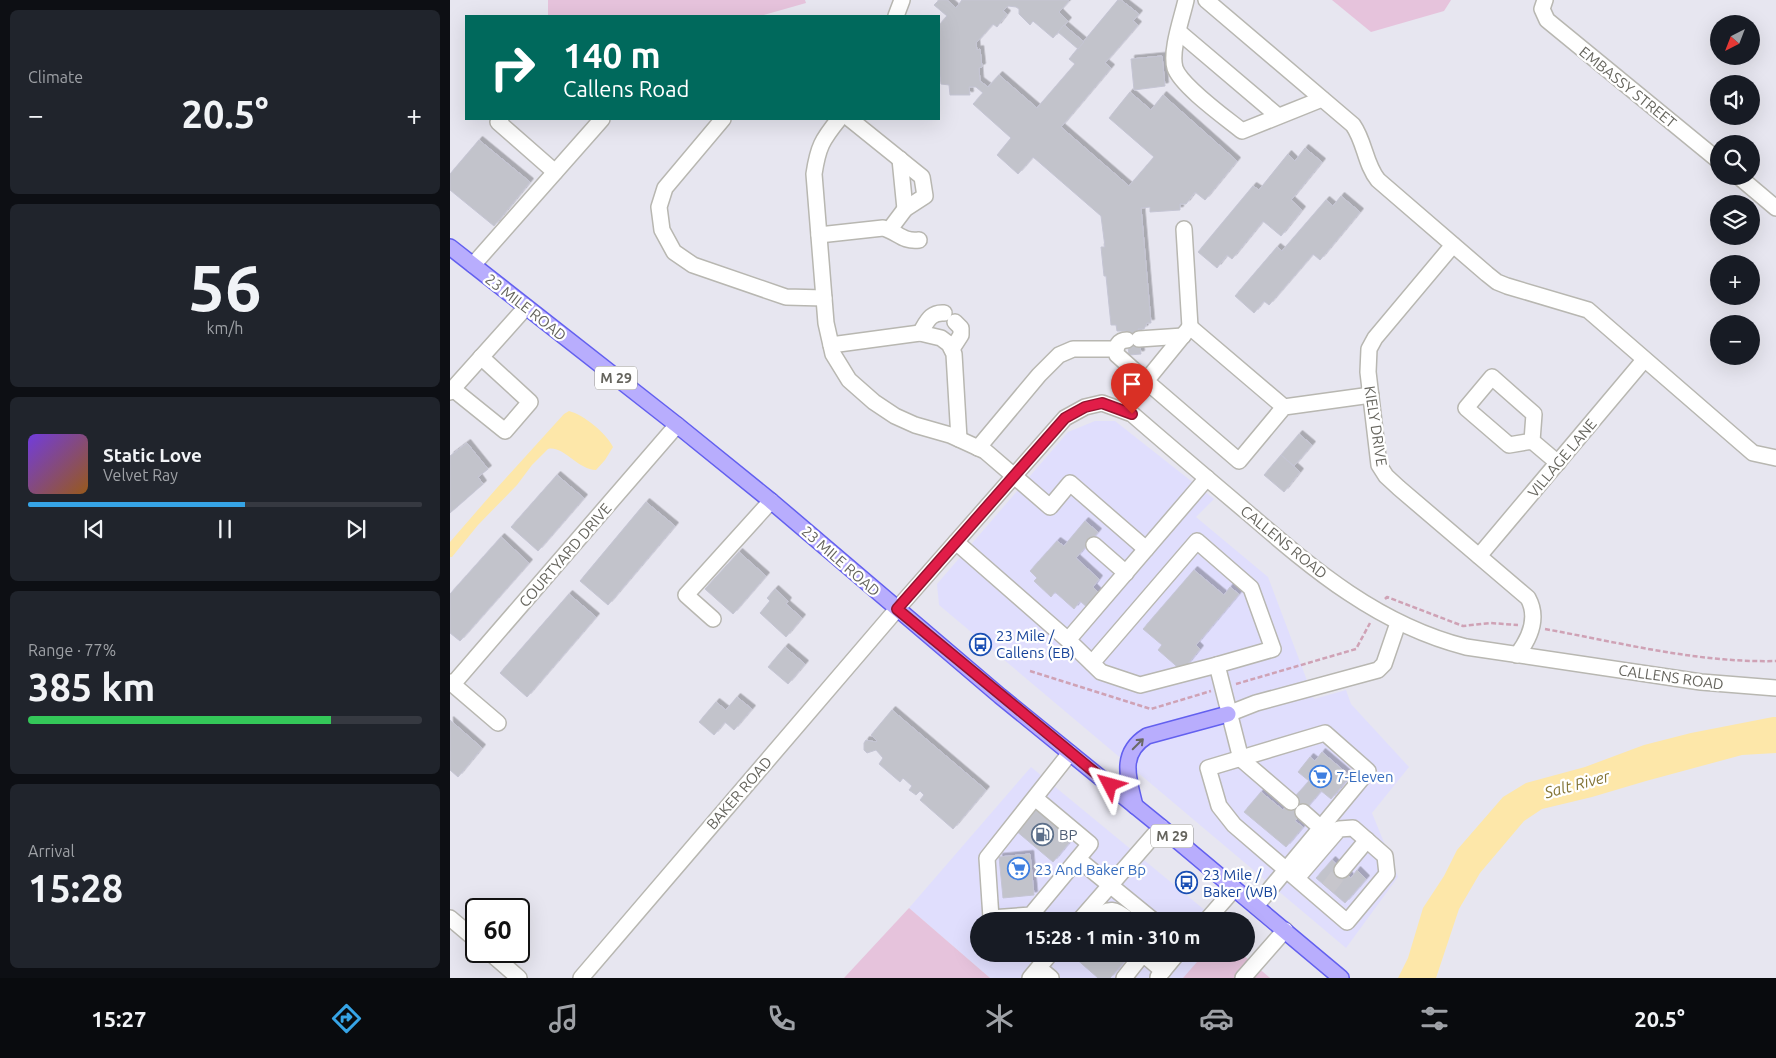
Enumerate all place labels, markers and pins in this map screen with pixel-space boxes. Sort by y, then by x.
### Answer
pin [1111,363,1153,414]
place label: 23 Mile / Callens (EB) [996,627,1075,661]
bus stop icon: 23 Mile / Callens (EB) [968,632,992,656]
supermarket icon: 7-Eleven [1308,764,1332,788]
place label: 7-Eleven [1336,768,1394,785]
fuel station icon: BP [1031,822,1055,846]
place label: BP [1059,826,1078,843]
supermarket icon: 23 And Baker Bp [1007,857,1031,881]
place label: 23 And Baker Bp [1035,861,1146,878]
place label: 23 Mile / Baker (WB) [1203,866,1278,900]
bus stop icon: 23 Mile / Baker (WB) [1175,871,1199,895]

